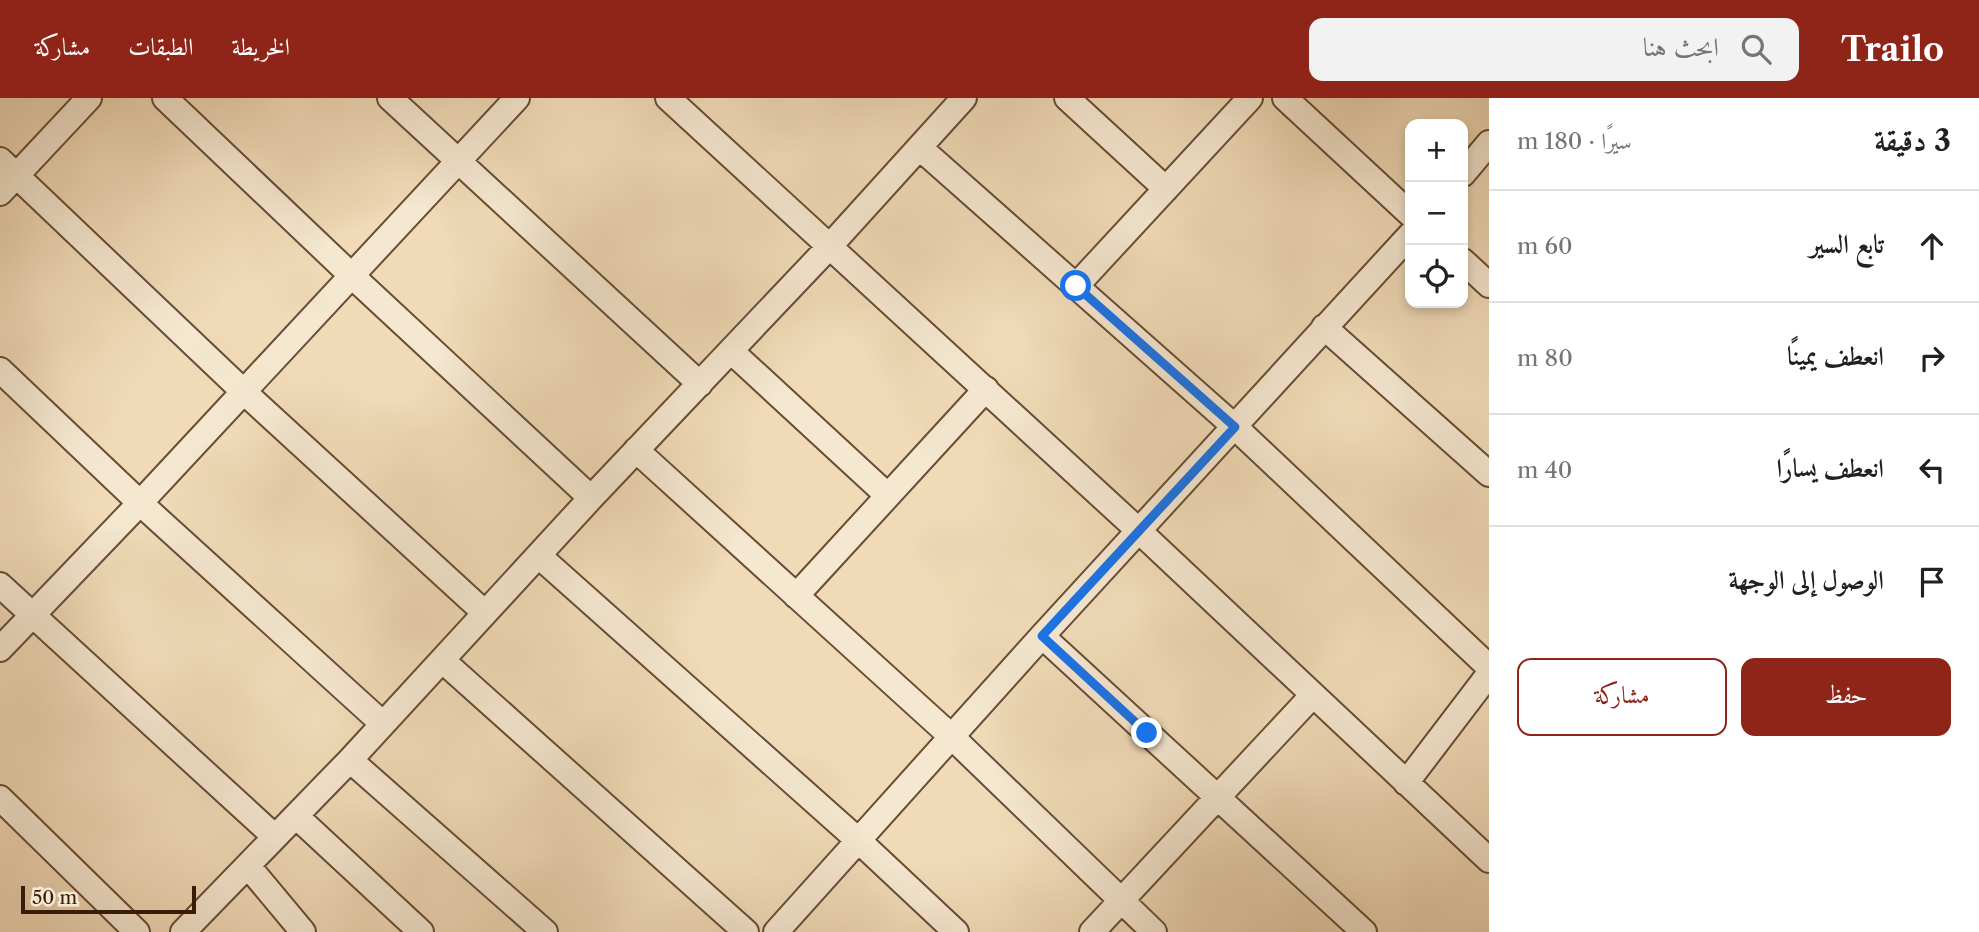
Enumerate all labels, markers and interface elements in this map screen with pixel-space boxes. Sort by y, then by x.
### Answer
search box [1309,18,1799,81]
text: Trailo [1841,29,1944,70]
icon: search [1737,30,1775,68]
text: ابحث هنا [1643,31,1719,63]
text: مشاركة [35,32,90,61]
text: الطبقات [128,32,194,61]
text: الخريطة [232,32,290,61]
map controls [1405,119,1468,308]
button: + [1405,119,1468,182]
text: 3 دقيقة [1874,122,1951,159]
text: سيرًا · 180 m [1517,127,1632,155]
button: − [1405,182,1468,245]
icon: ahead [1913,227,1951,265]
text: تابع السير [1810,228,1884,260]
text: 60 m [1517,232,1573,260]
button: locate [1405,245,1468,308]
route start [1060,270,1091,301]
icon: right [1913,339,1951,377]
text: انعطف يمينًا [1787,340,1884,372]
text: 80 m [1517,344,1573,372]
icon: left [1913,451,1951,489]
text: انعطف يسارًا [1776,452,1884,484]
text: 40 m [1517,456,1572,484]
icon: arrive [1913,563,1951,601]
text: الوصول إلى الوجهة [1729,564,1884,596]
button: مشاركة [1517,658,1727,736]
button: حفظ [1741,658,1951,736]
route end [1131,717,1162,748]
scale bar [21,883,196,915]
text: 50 m [32,886,77,909]

